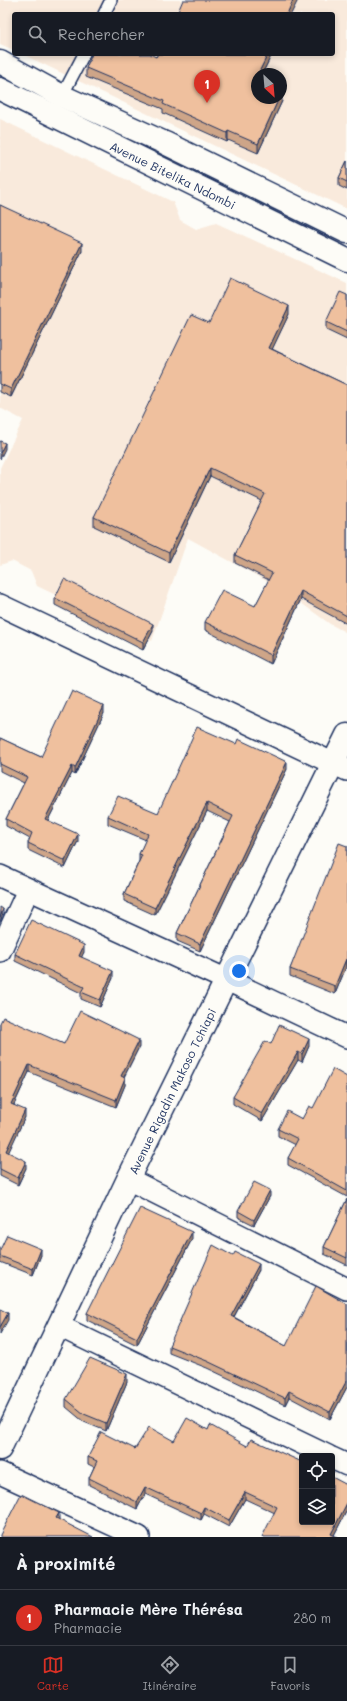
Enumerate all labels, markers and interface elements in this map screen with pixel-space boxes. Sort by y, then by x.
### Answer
search box [12,12,335,56]
icon: search [26,23,48,45]
text: Rechercher [58,24,145,44]
north arrow [251,68,287,104]
pin: 1 [194,70,220,103]
street label: Avenue Bitelika Ndombi [107,138,239,212]
your location [229,961,249,981]
street label: Avenue Rigadin Makoso Tchiapi [125,1005,219,1177]
map controls [299,1453,335,1525]
button: locate [299,1453,335,1489]
button: layers [299,1489,335,1525]
text: À proximité [16,1552,115,1574]
text: Pharmacie Mère Thérésa [54,1599,243,1619]
text: 1 [26,1609,32,1626]
text: 280 m [293,1609,331,1626]
text: Pharmacie [54,1619,122,1636]
tab: Carte [37,1654,69,1693]
tab: Itinéraire [143,1654,197,1693]
tab: Favoris [271,1654,310,1693]

